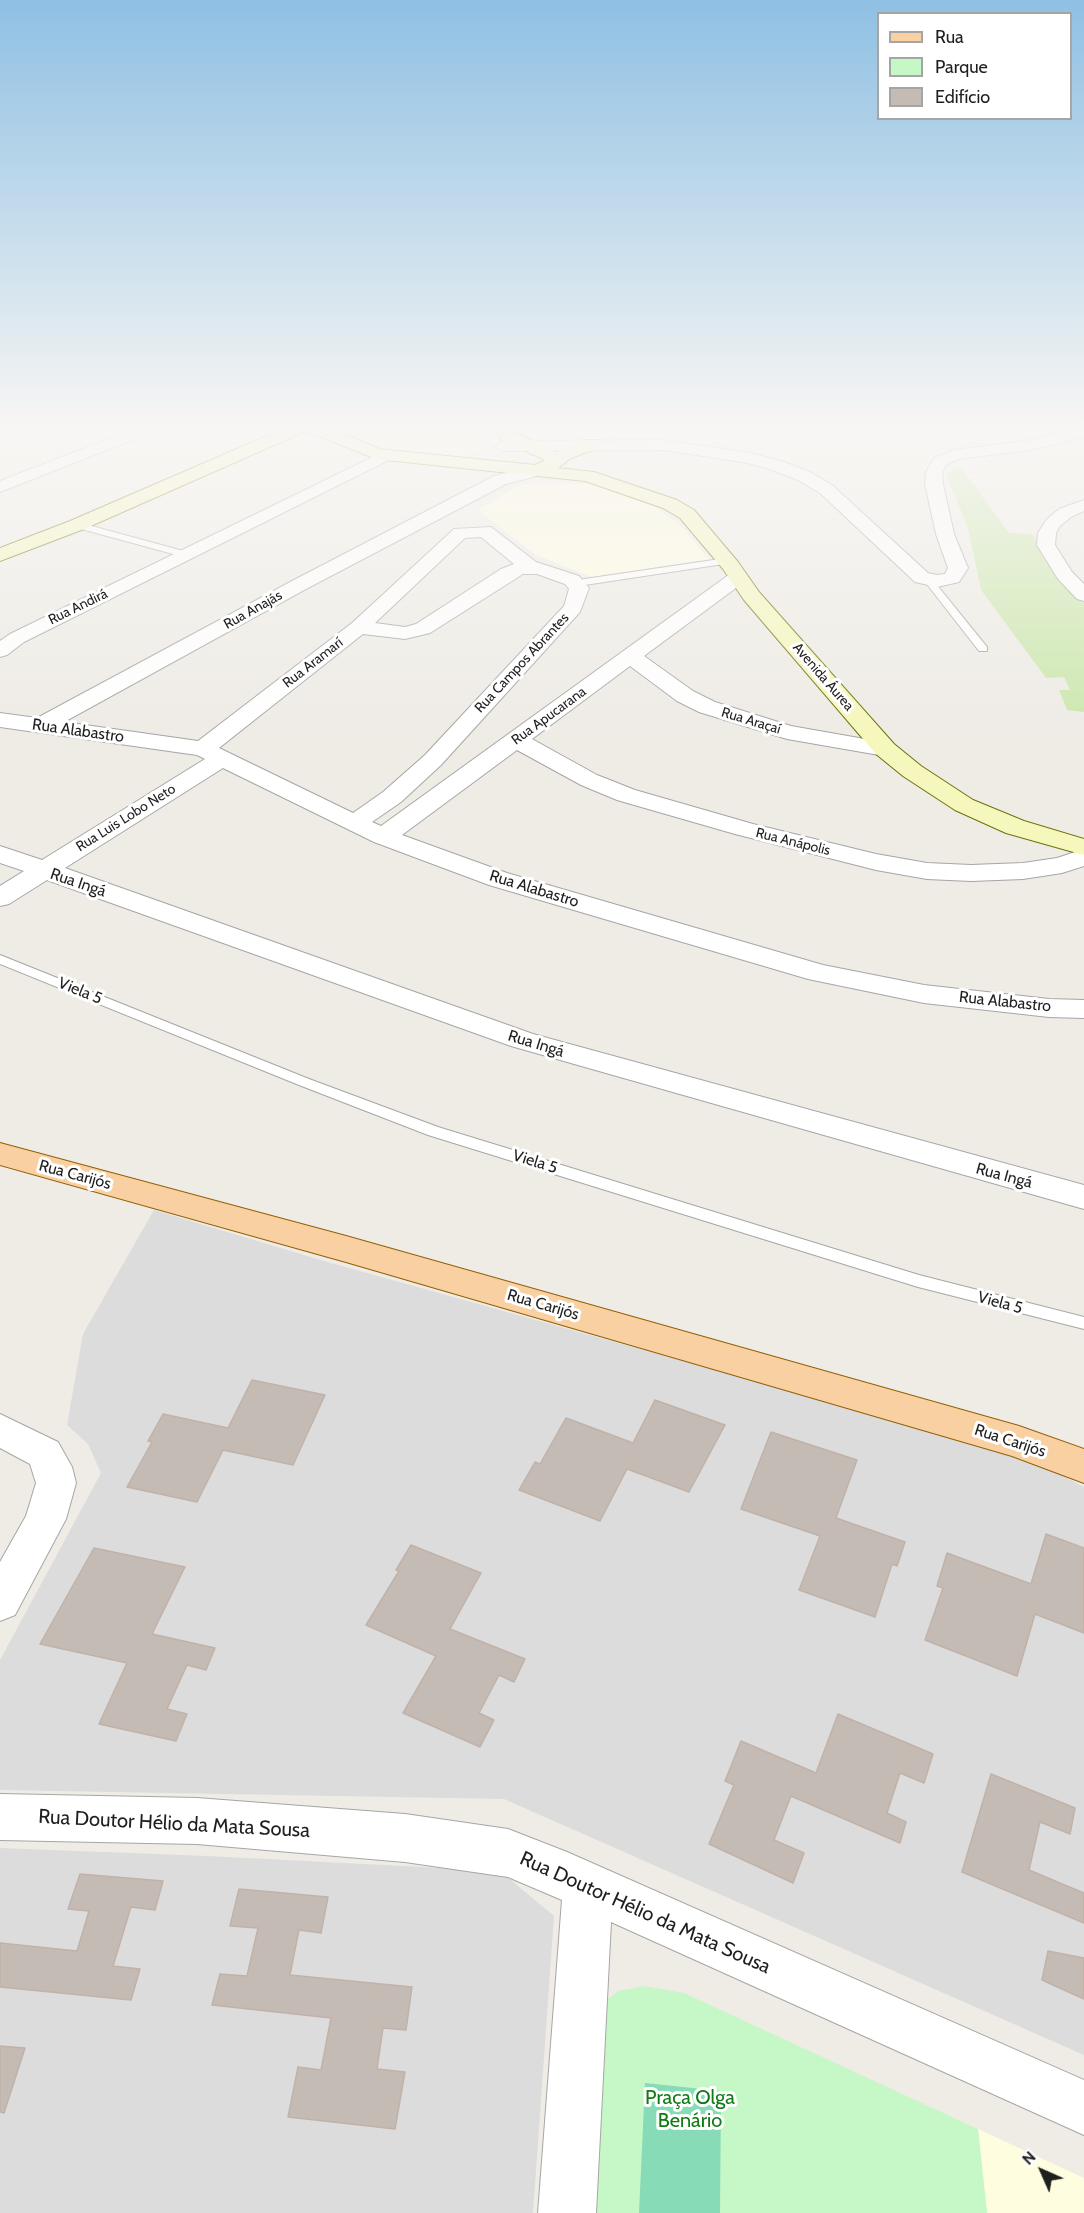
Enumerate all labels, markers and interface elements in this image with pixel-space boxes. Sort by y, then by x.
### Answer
legend [877,12,1072,120]
text: Rua [935,26,964,48]
text: Parque [935,56,988,78]
text: Edifício [935,86,990,108]
street label: Rua Andirá [46,585,110,629]
street label: Rua Anajás [221,587,285,633]
street label: Rua Campos Abrantes [471,610,573,716]
street label: Rua Aramarí [280,634,346,692]
street label: Avenida Áurea [789,640,857,714]
street label: Rua Apucarana [509,683,589,749]
street label: Rua Araçaí [719,704,783,738]
street label: Rua Alabastro [31,715,125,747]
street label: Rua Luis Lobo Neto [73,781,179,855]
street label: Rua Anápolis [754,825,832,859]
street label: Rua Ingá [48,865,108,901]
street label: Rua Alabastro [487,866,581,912]
street label: Viela 5 [55,974,105,1008]
street label: Rua Alabastro [958,988,1052,1016]
street label: Rua Ingá [506,1026,566,1062]
street label: Viela 5 [510,1146,560,1178]
street label: Rua Carijós [37,1156,113,1194]
street label: Rua Ingá [974,1159,1034,1193]
street label: Rua Carijós [505,1286,581,1324]
street label: Viela 5 [975,1288,1025,1318]
street label: Rua Carijós [972,1420,1048,1462]
street label: Rua Doutor Hélio da Mata Sousa [38,1805,310,1843]
street label: Rua Doutor Hélio da Mata Sousa [516,1847,774,1979]
park label: Praça Olga Benário [645,2086,735,2133]
north arrow [1012,2141,1072,2201]
text: N [1018,2147,1040,2169]

